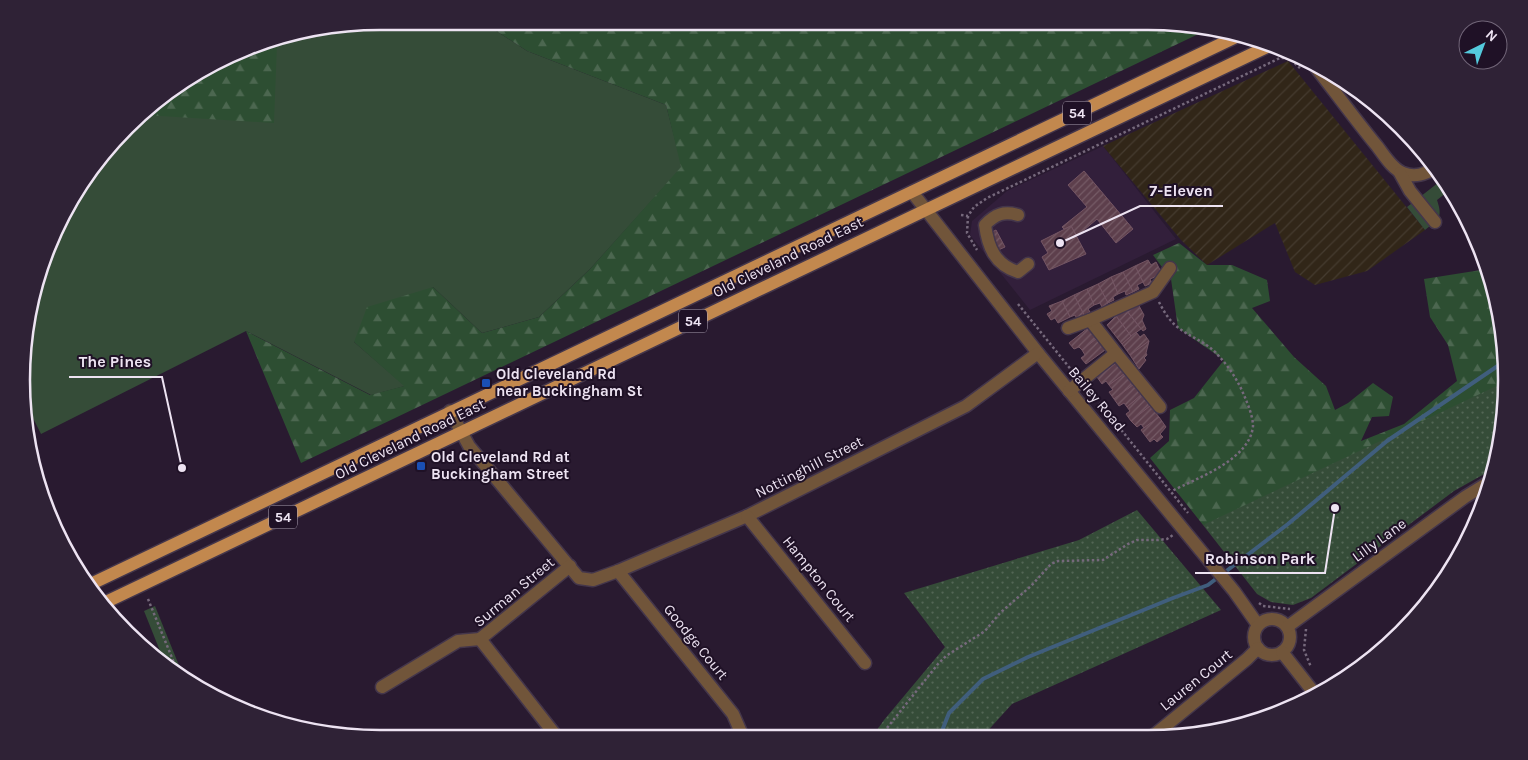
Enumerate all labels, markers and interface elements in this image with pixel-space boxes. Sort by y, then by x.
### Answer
north arrow [1458,20,1508,70]
text: N [1482,26,1501,45]
road number: 54 [1063,102,1091,125]
callout: 7-Eleven [1140,175,1223,206]
text: 7-Eleven [1149,181,1213,200]
street label: Old Cleveland Road East [710,213,866,301]
road number: 54 [679,310,707,332]
callout: The Pines [69,346,162,377]
text: The Pines [79,352,151,371]
street label: Bailey Road [1065,363,1129,435]
place label: Old Cleveland Rd near Buckingham St [496,365,642,400]
marker: Old Cleveland Rd near Buckingham St [480,377,492,389]
street label: Old Cleveland Road East [332,395,488,483]
street label: Nottinghill Street [752,432,866,502]
place label: Old Cleveland Rd at Buckingham Street [431,448,570,483]
marker: Old Cleveland Rd at Buckingham Street [415,460,427,472]
road number: 54 [269,506,297,528]
street label: Lilly Lane [1348,514,1410,566]
street label: Hampton Court [779,533,859,626]
callout: Robinson Park [1195,542,1325,573]
text: Robinson Park [1205,549,1316,568]
street label: Surman Street [470,553,558,631]
street label: Goodge Court [660,601,732,684]
street label: Lauren Court [1156,645,1236,715]

